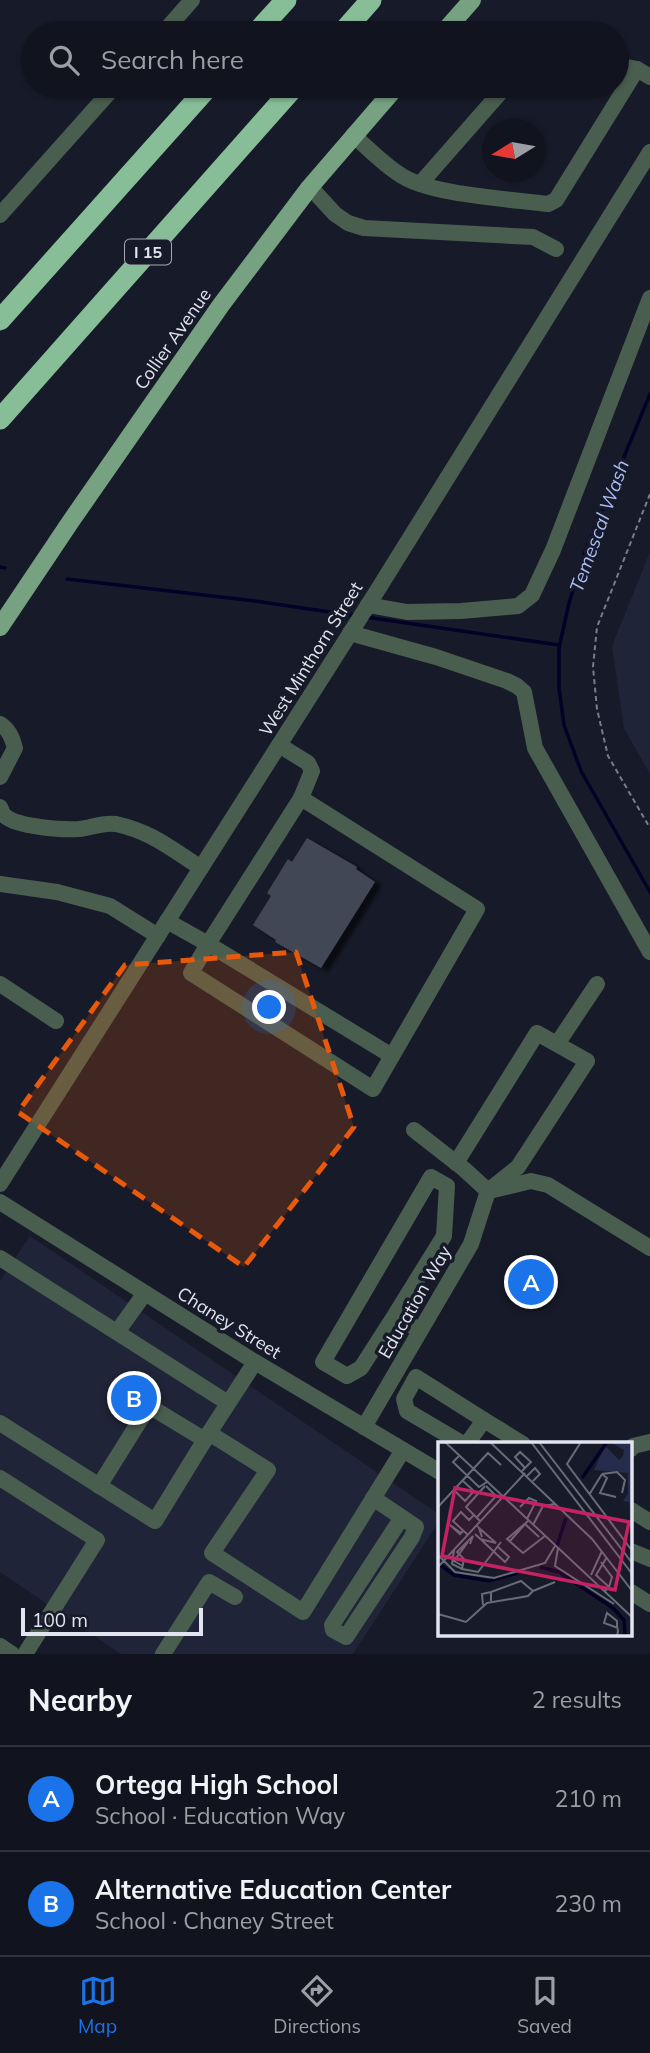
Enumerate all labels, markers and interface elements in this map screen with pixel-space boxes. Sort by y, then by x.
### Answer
search box [21,21,629,98]
icon: search [45,41,83,79]
text: Search here [101,43,244,76]
north arrow [482,119,545,182]
road number: I 15 [125,240,171,264]
street label: Collier Avenue [129,284,216,394]
water label: Temescal Wash [564,457,634,595]
street label: West Minthorn Street [254,577,367,740]
your location [252,990,286,1024]
street label: Education Way [373,1241,456,1362]
pin: A [508,1256,554,1308]
street label: Chaney Street [173,1282,285,1364]
pin: B [111,1372,157,1424]
inset map [438,1442,632,1636]
scale bar [21,1605,203,1637]
text: 100 m [32,1608,88,1632]
text: Nearby [28,1681,132,1719]
text: 2 results [532,1685,622,1714]
text: Ortega High School [95,1768,339,1801]
text: A [42,1784,60,1813]
text: 210 m [554,1784,622,1813]
text: School · Education Way [95,1801,345,1830]
text: Alternative Education Center [95,1873,451,1906]
text: B [43,1889,59,1918]
text: 230 m [554,1889,622,1918]
text: School · Chaney Street [95,1906,334,1935]
tab: Map [78,1972,117,2038]
tab: Directions [273,1972,361,2038]
tab: Saved [517,1972,572,2038]

